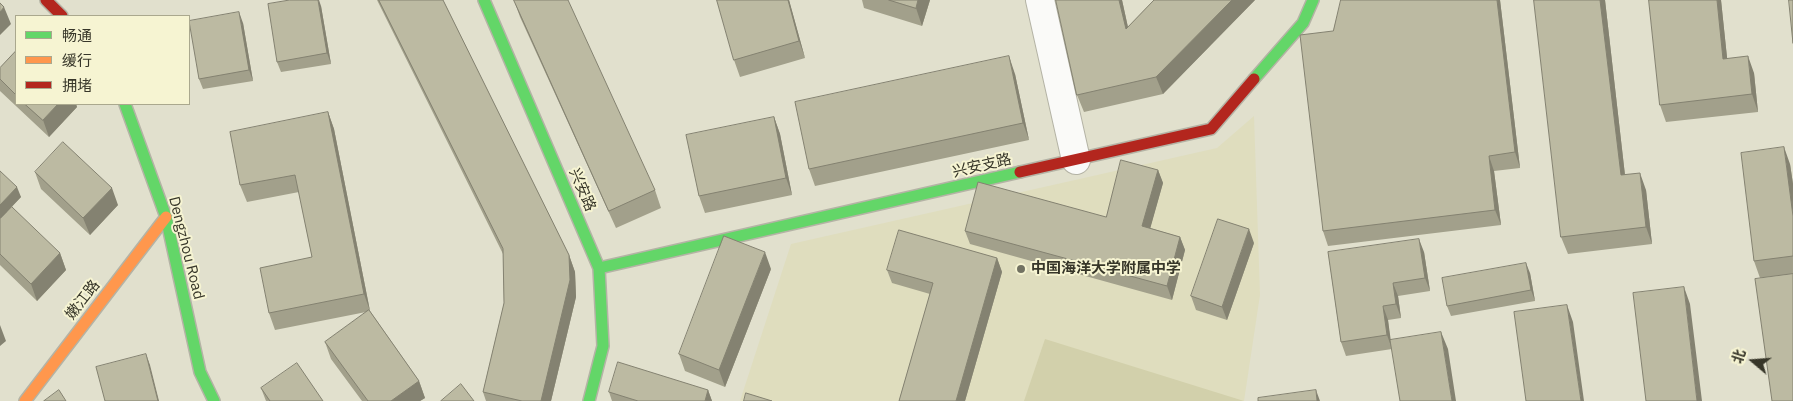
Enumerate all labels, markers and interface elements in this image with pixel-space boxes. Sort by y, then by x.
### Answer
legend [15,15,190,105]
text: 畅通 [62,26,92,45]
text: 缓行 [62,51,92,70]
text: 拥堵 [62,76,92,95]
street label: 兴安支路 [951,150,1013,182]
street label: 兴安路 [565,166,599,214]
street label: Dengzhou Road [165,195,207,301]
place label: 中国海洋大学附属中学 [1031,260,1181,278]
marker: 中国海洋大学附属中学 [1015,263,1027,275]
street label: 嫩江路 [62,277,104,323]
north arrow [1728,336,1778,386]
text: 北 [1728,347,1749,366]

